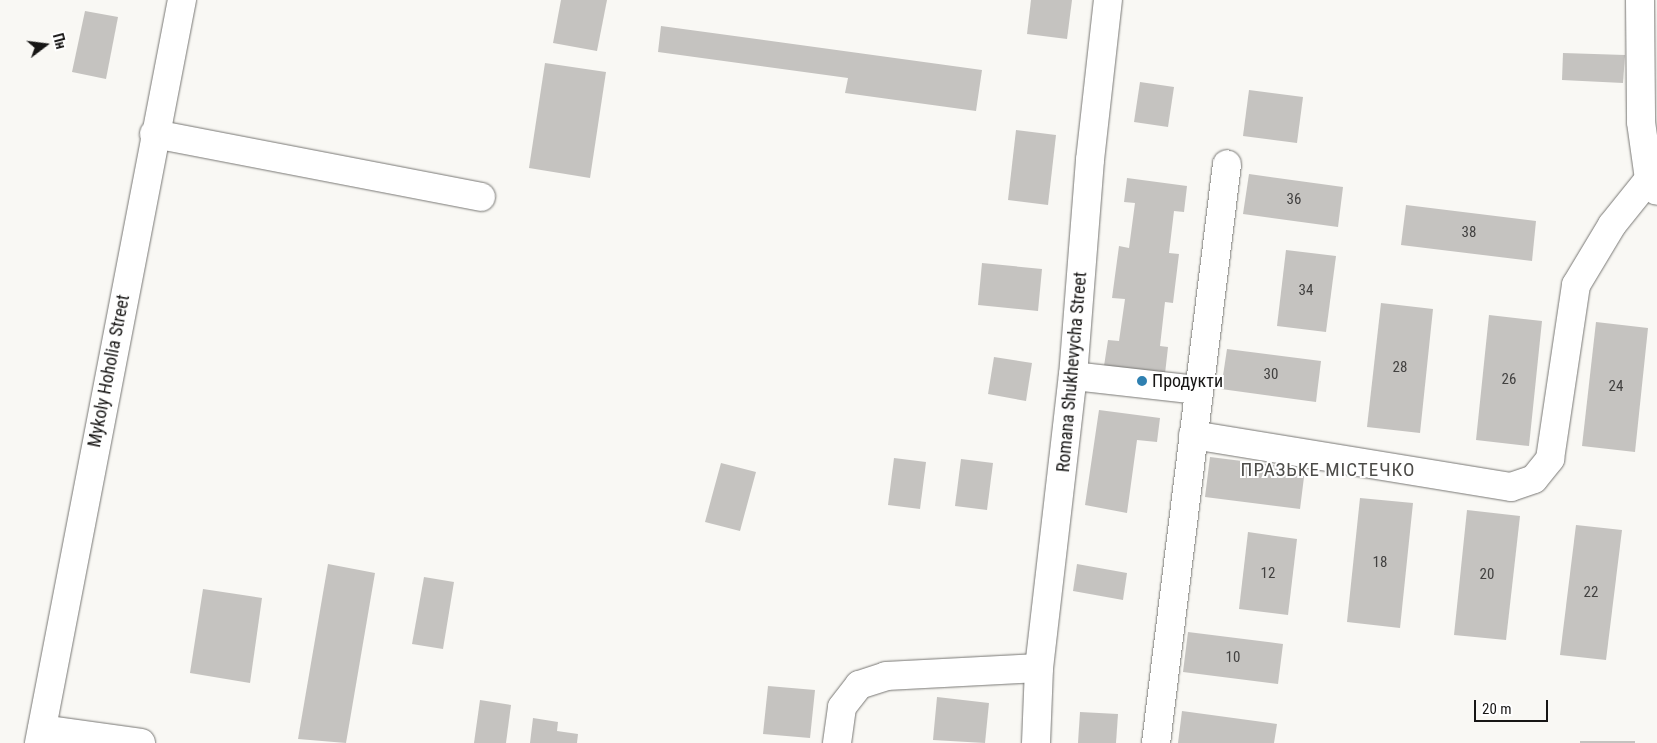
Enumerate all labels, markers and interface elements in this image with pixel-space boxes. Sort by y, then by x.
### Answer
north arrow [20,20,70,70]
text: Пн [50,32,69,51]
house number: 36 [1287,191,1301,209]
house number: 38 [1462,224,1476,242]
street label: Romana Shukhevycha Street [1052,271,1092,473]
house number: 34 [1299,282,1313,300]
street label: Mykoly Hoholia Street [84,293,134,449]
house number: 28 [1393,359,1407,377]
house number: 30 [1264,366,1278,384]
place label: Продукти [1152,370,1223,392]
house number: 26 [1502,371,1516,389]
marker: Продукти [1136,375,1148,387]
house number: 24 [1609,378,1623,396]
district label: ПРАЗЬКЕ МІСТЕЧКО [1239,459,1417,481]
house number: 18 [1373,554,1387,572]
house number: 12 [1261,565,1275,583]
house number: 20 [1480,566,1494,584]
house number: 22 [1584,584,1598,602]
house number: 10 [1226,649,1240,667]
scale bar [1477,690,1551,722]
text: 20 m [1482,700,1512,718]

